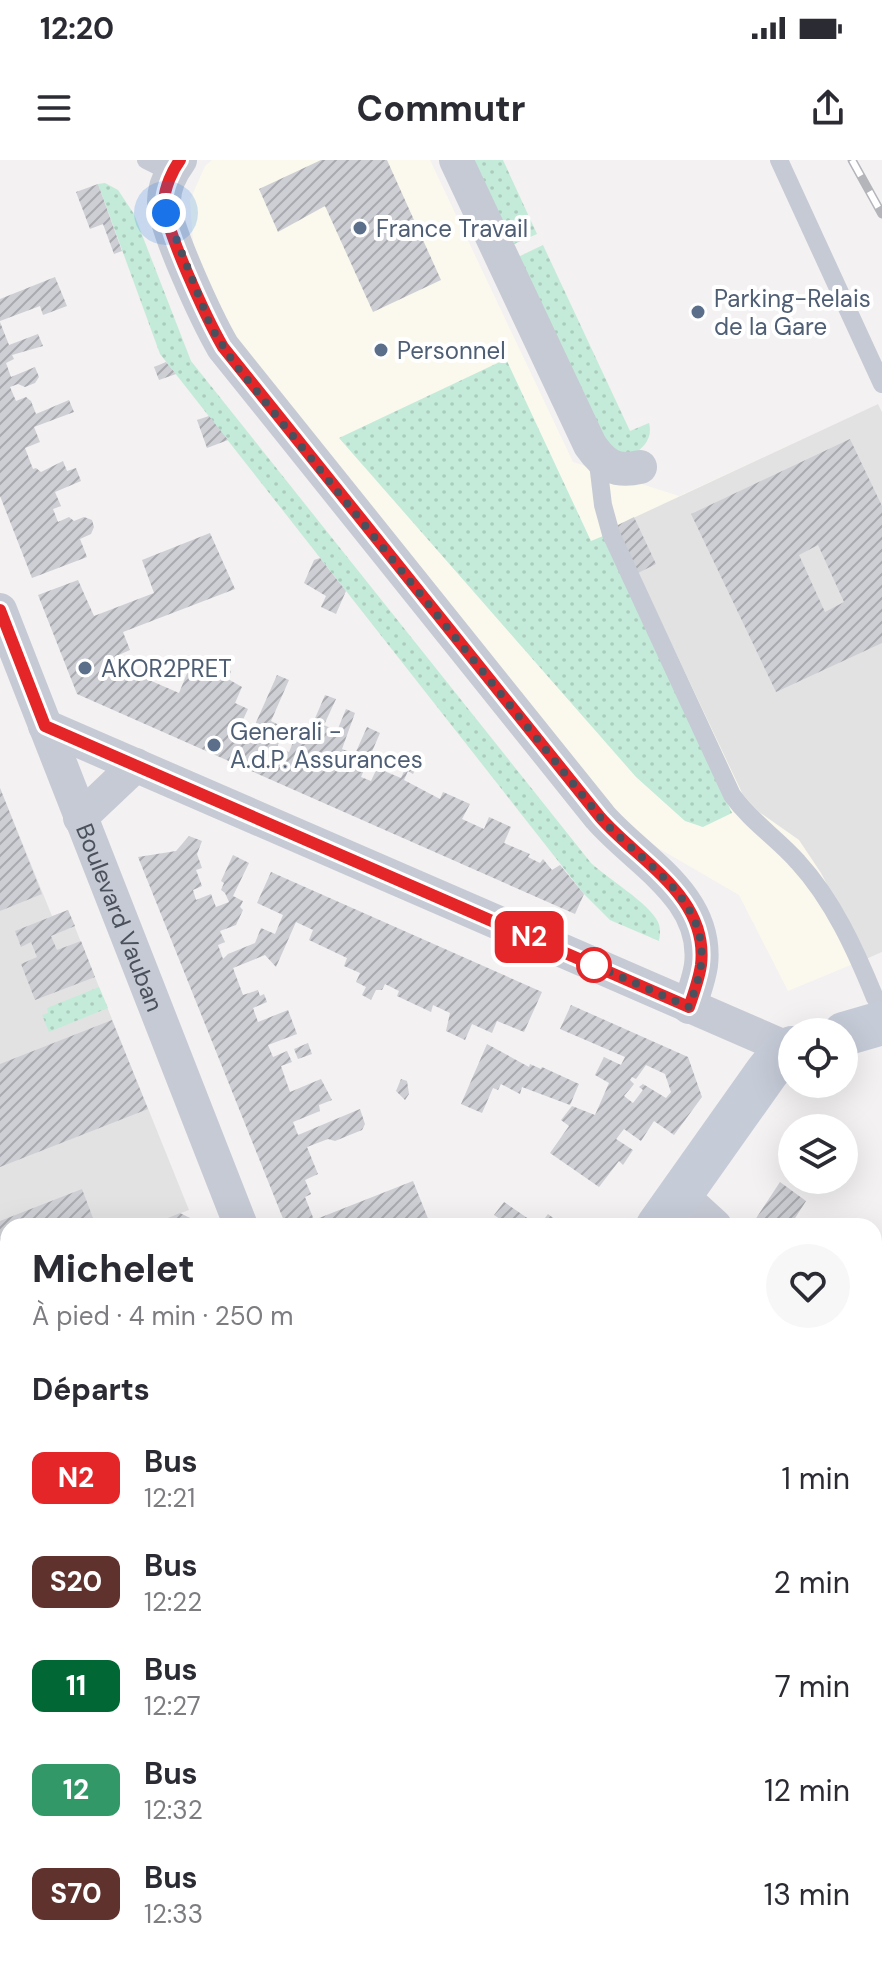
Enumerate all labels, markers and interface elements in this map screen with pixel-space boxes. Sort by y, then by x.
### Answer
text: 12:20 [40,9,114,48]
text: Commutr [357,85,525,132]
icon: menu [32,86,76,130]
icon: share [806,86,850,130]
your location [146,193,186,233]
place label: France Travail [376,213,528,244]
marker: France Travail [351,219,369,237]
place label: Parking-Relais de la Gare [714,283,871,342]
marker: Parking-Relais de la Gare [689,303,707,321]
place label: Personnel [397,335,506,366]
marker: Personnel [372,341,390,359]
place label: AKOR2PRET [101,653,232,684]
marker: AKOR2PRET [76,659,94,677]
place label: Generali - A.d.P. Assurances [230,716,423,775]
marker: Generali - A.d.P. Assurances [205,736,223,754]
street label: Boulevard Vauban [69,819,171,1016]
line badge: N2 [493,911,565,963]
text: N2 [511,918,547,955]
unlabelled marker [577,948,611,982]
map controls [778,1018,858,1194]
button: locate [778,1018,858,1098]
button: layers [778,1114,858,1194]
text: Michelet [32,1244,195,1294]
button: heart [766,1244,850,1328]
text: À pied · 4 min · 250 m [32,1299,293,1333]
text: Départs [32,1370,150,1409]
text: Bus [144,1442,198,1481]
text: N2 [58,1459,94,1496]
text: 1 min [782,1459,850,1498]
text: 12:21 [144,1481,195,1515]
text: Bus [144,1546,198,1585]
text: S20 [50,1563,102,1600]
text: 2 min [774,1563,850,1602]
text: 12:22 [144,1585,202,1619]
text: Bus [144,1650,198,1689]
text: 11 [66,1667,86,1704]
text: 7 min [775,1667,850,1706]
text: 12:27 [144,1689,201,1723]
text: Bus [144,1754,198,1793]
text: 12 [63,1771,89,1808]
text: 12 min [764,1771,850,1810]
text: 12:32 [144,1793,203,1827]
text: Bus [144,1858,198,1897]
text: S70 [50,1875,102,1912]
text: 13 min [764,1875,850,1914]
text: 12:33 [144,1897,203,1931]

